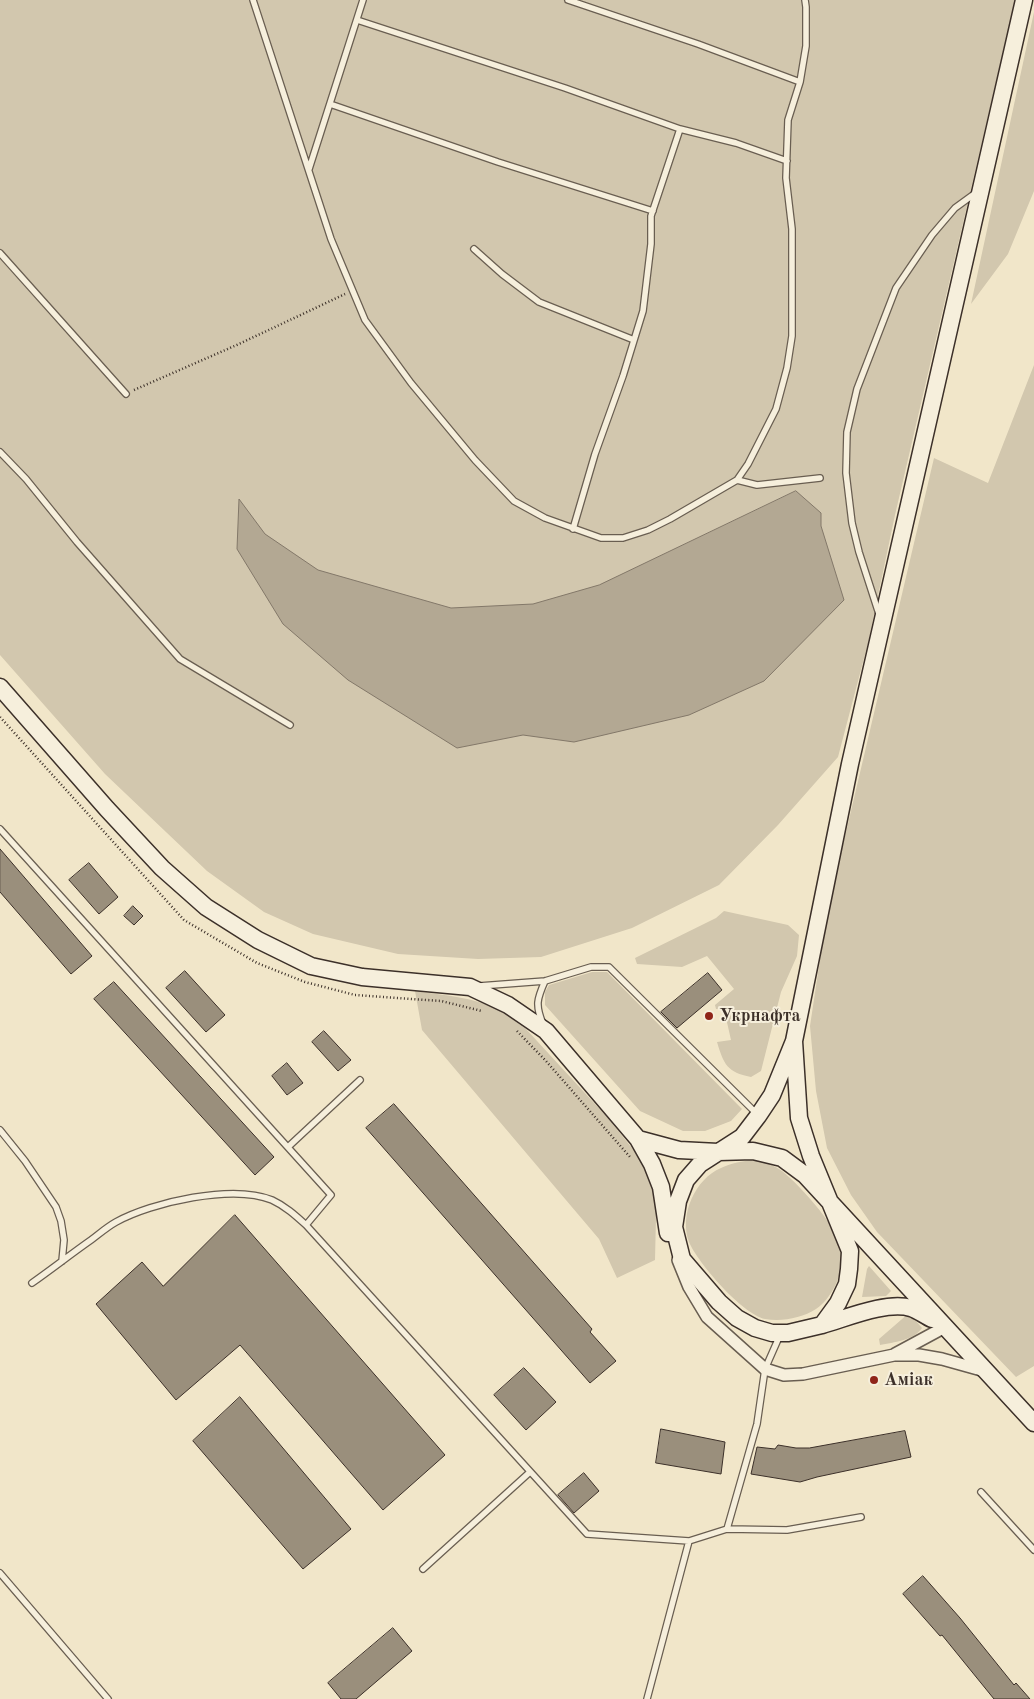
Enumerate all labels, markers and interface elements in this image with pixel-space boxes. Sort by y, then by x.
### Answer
place label: Укрнафта [719,1005,801,1027]
marker: Укрнафта [703,1010,715,1022]
place label: Аміак [884,1369,933,1391]
marker: Аміак [868,1374,880,1386]

